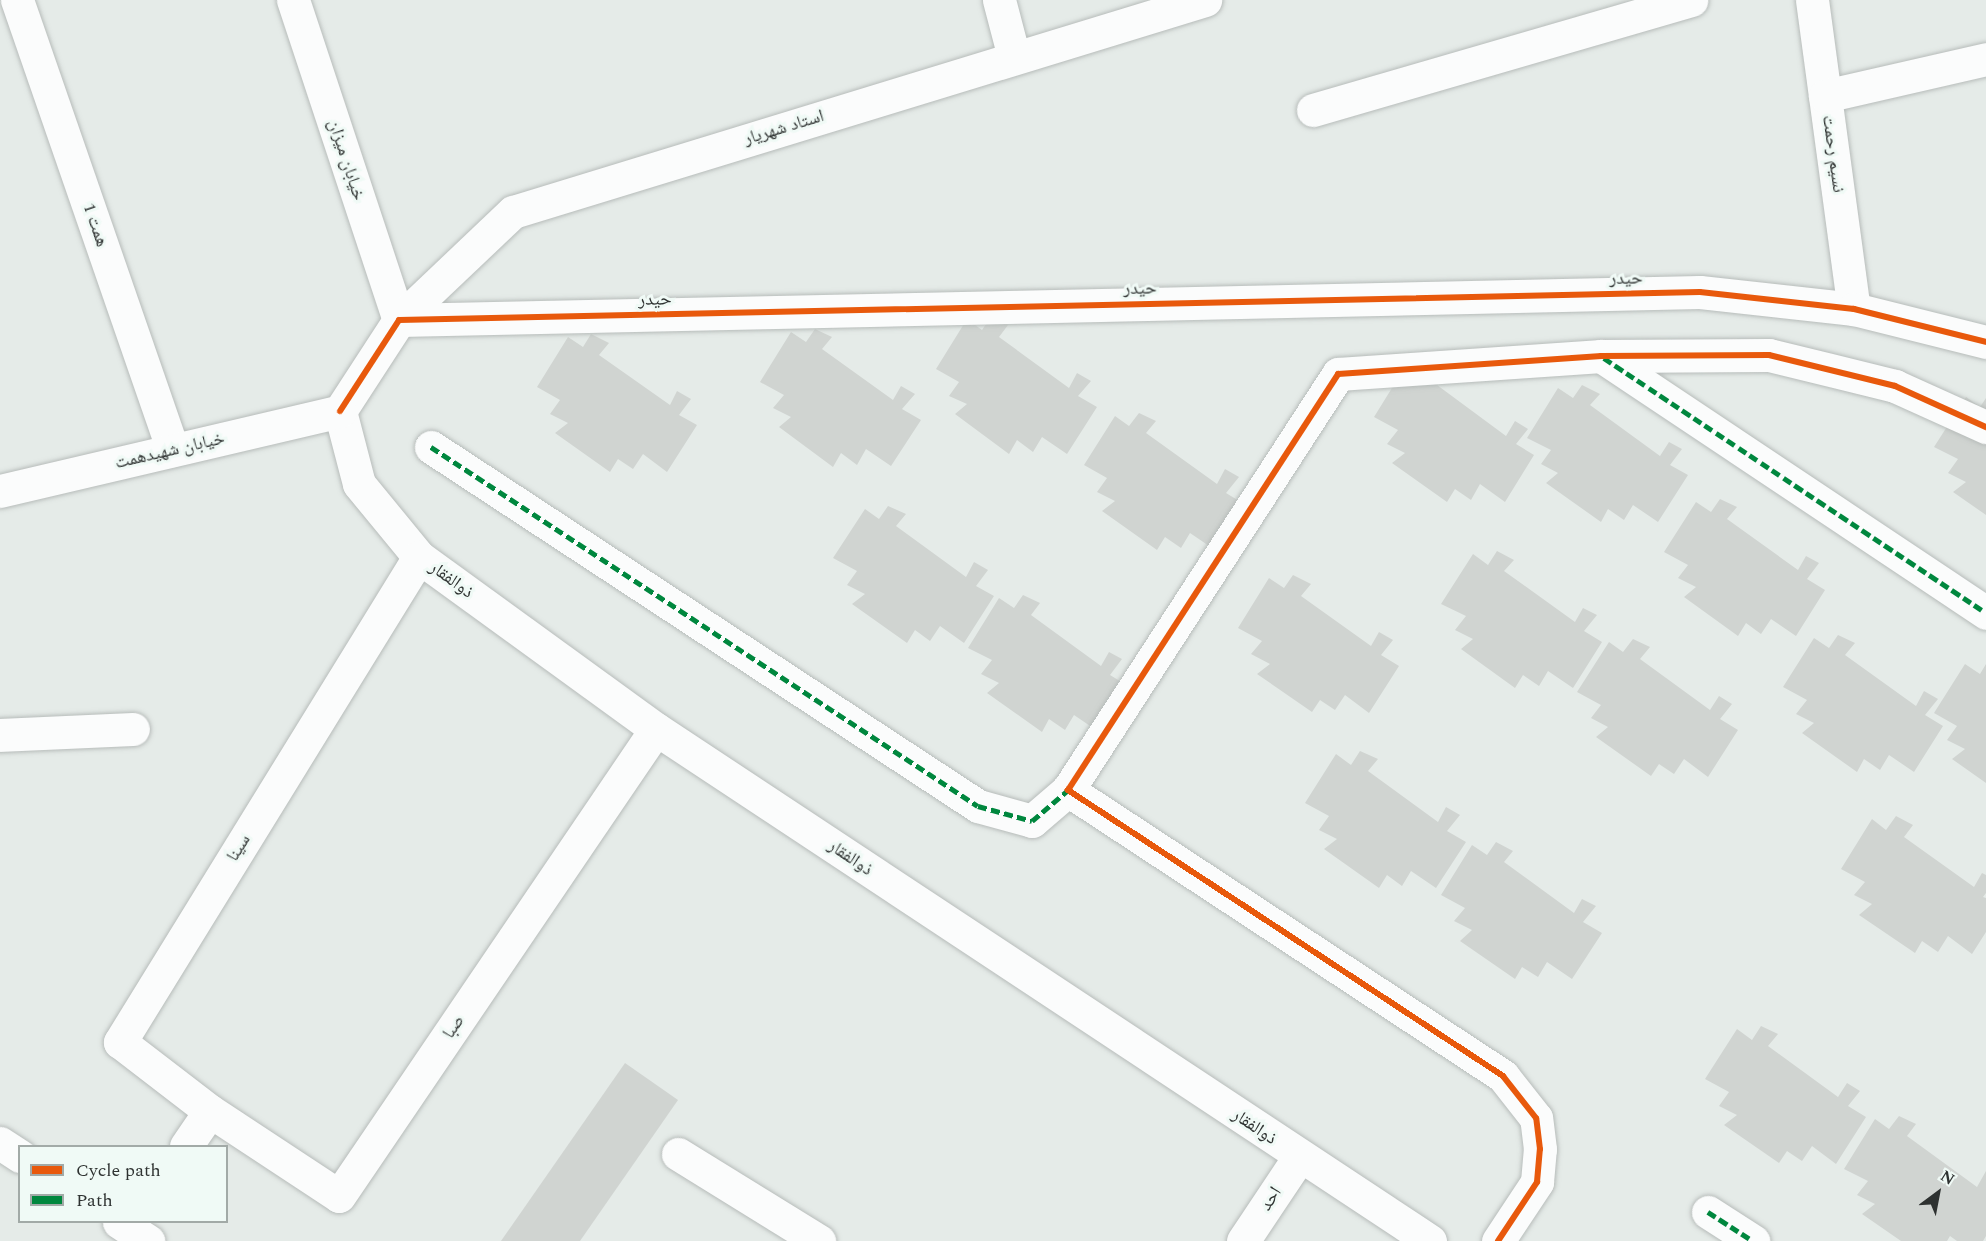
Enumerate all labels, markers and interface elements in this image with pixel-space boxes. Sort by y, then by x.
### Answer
street label: استاد شهریار [741,106,827,150]
street label: نسیم رحمت [1817,114,1849,194]
street label: خیابان میزان [323,117,369,203]
street label: همت 1 [77,200,113,250]
street label: حیدر [1609,268,1643,290]
street label: حیدر [1123,278,1157,300]
street label: حیدر [638,289,672,311]
street label: خیابان شهیدهمت [113,428,227,474]
street label: ذوالفقار [425,557,477,603]
street label: سینا [222,830,256,866]
street label: ذوالفقار [823,835,877,881]
street label: صبا [438,1011,470,1043]
street label: ذوالفقار [1227,1104,1281,1150]
legend [18,1145,228,1223]
text: Cycle path [76,1157,161,1184]
north arrow [1908,1163,1968,1223]
text: N [1936,1164,1959,1191]
street label: احد [1255,1183,1287,1215]
text: Path [76,1187,113,1214]

